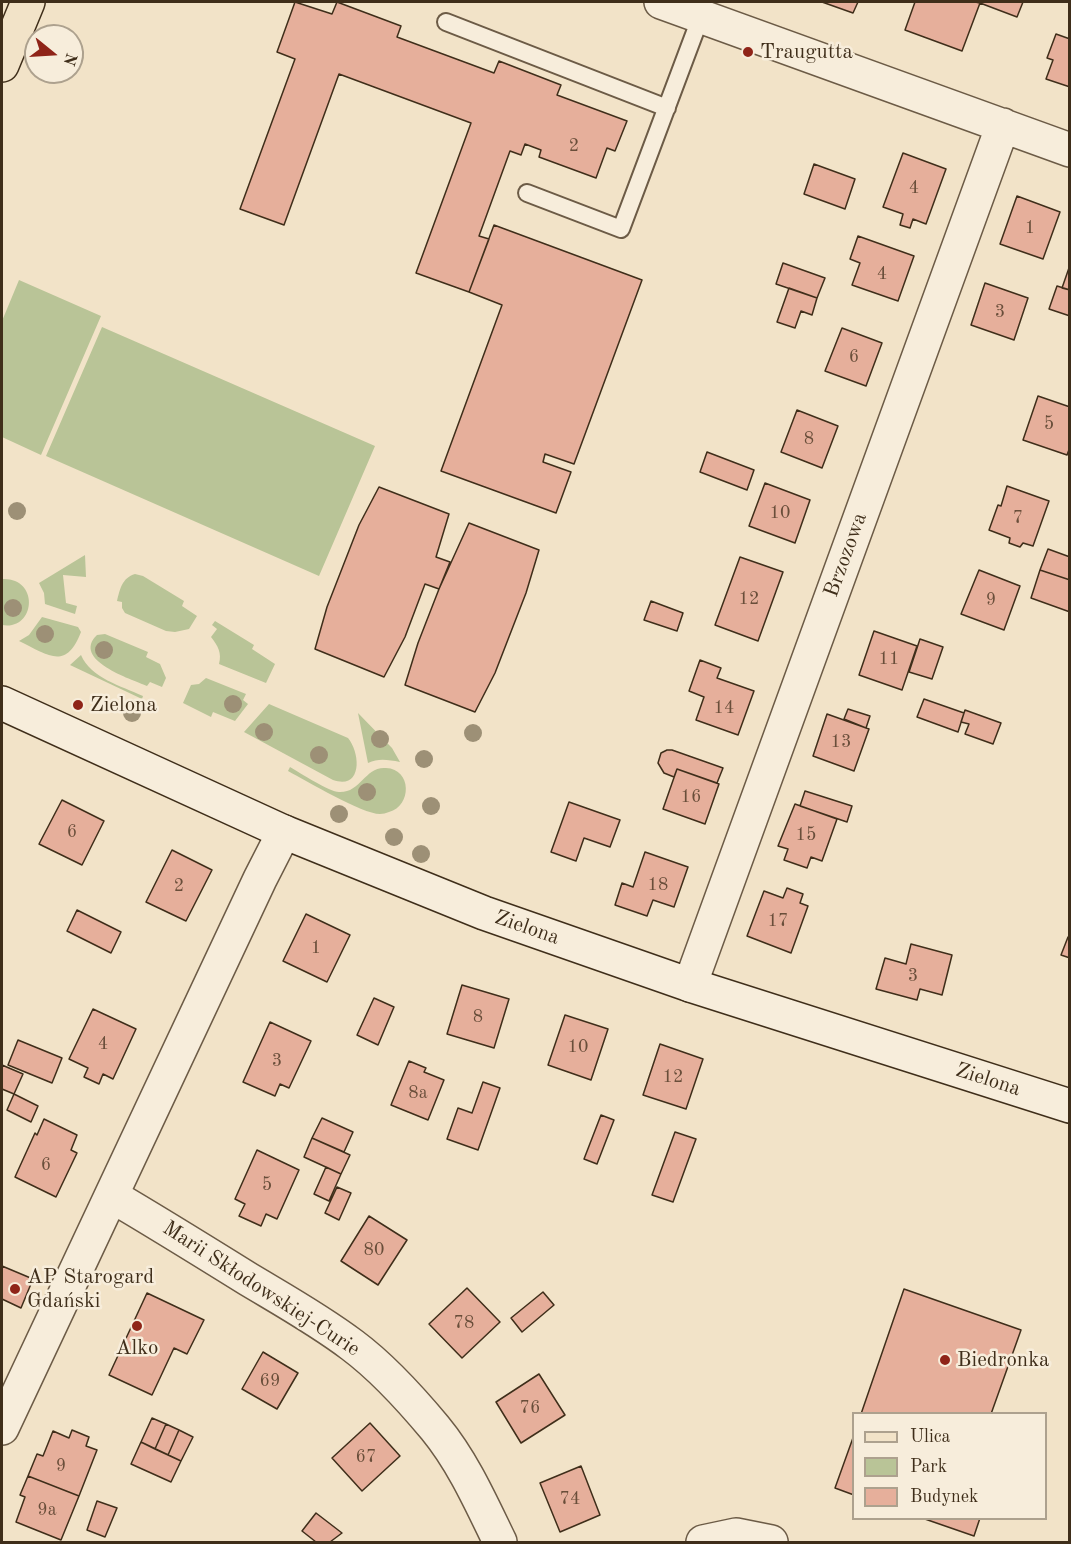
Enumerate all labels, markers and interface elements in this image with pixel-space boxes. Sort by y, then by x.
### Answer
north arrow [24,24,84,84]
place label: Traugutta [760,39,853,65]
marker: Traugutta [741,45,755,59]
text: N [60,51,79,67]
house number: 2 [569,135,579,157]
house number: 4 [909,177,919,199]
house number: 1 [1025,217,1035,239]
house number: 4 [877,263,887,285]
house number: 3 [995,301,1005,323]
house number: 6 [849,346,859,368]
house number: 5 [1044,413,1054,435]
house number: 8 [804,428,814,450]
house number: 10 [770,502,790,524]
house number: 7 [1013,507,1023,529]
street label: Brzozowa [819,509,873,601]
house number: 12 [739,588,759,610]
house number: 9 [986,589,996,611]
house number: 11 [879,648,899,670]
place label: Zielona [90,692,157,718]
house number: 14 [714,697,734,719]
marker: Zielona [71,698,85,712]
house number: 13 [831,731,851,753]
house number: 16 [681,786,701,808]
house number: 6 [67,821,77,843]
house number: 15 [796,824,816,846]
house number: 18 [648,874,668,896]
house number: 2 [174,875,184,897]
street label: Zielona [491,905,563,951]
house number: 17 [768,910,788,932]
house number: 1 [311,937,321,959]
house number: 3 [908,965,918,987]
house number: 8 [473,1006,483,1028]
house number: 4 [98,1033,108,1055]
house number: 10 [568,1036,588,1058]
house number: 3 [272,1050,282,1072]
street label: Zielona [952,1058,1024,1102]
house number: 12 [663,1066,683,1088]
house number: 8a [408,1082,428,1104]
house number: 6 [41,1154,51,1176]
house number: 5 [262,1174,272,1196]
street label: Marii Skłodowskiej-Curie [158,1216,364,1362]
house number: 80 [364,1239,384,1261]
place label: AP Starogard Gdański [27,1264,154,1314]
marker: AP Starogard Gdański [8,1282,22,1296]
house number: 78 [454,1312,474,1334]
marker: Alko [130,1319,144,1333]
place label: Alko [115,1335,159,1361]
place label: Biedronka [957,1347,1049,1373]
marker: Biedronka [938,1353,952,1367]
house number: 69 [260,1370,280,1392]
house number: 76 [520,1397,540,1419]
legend [852,1412,1047,1520]
text: Ulica [910,1428,951,1446]
house number: 67 [356,1446,376,1468]
house number: 9 [56,1455,66,1477]
text: Park [910,1458,947,1476]
house number: 74 [560,1488,580,1510]
text: Budynek [910,1488,978,1506]
house number: 9a [37,1499,57,1521]

